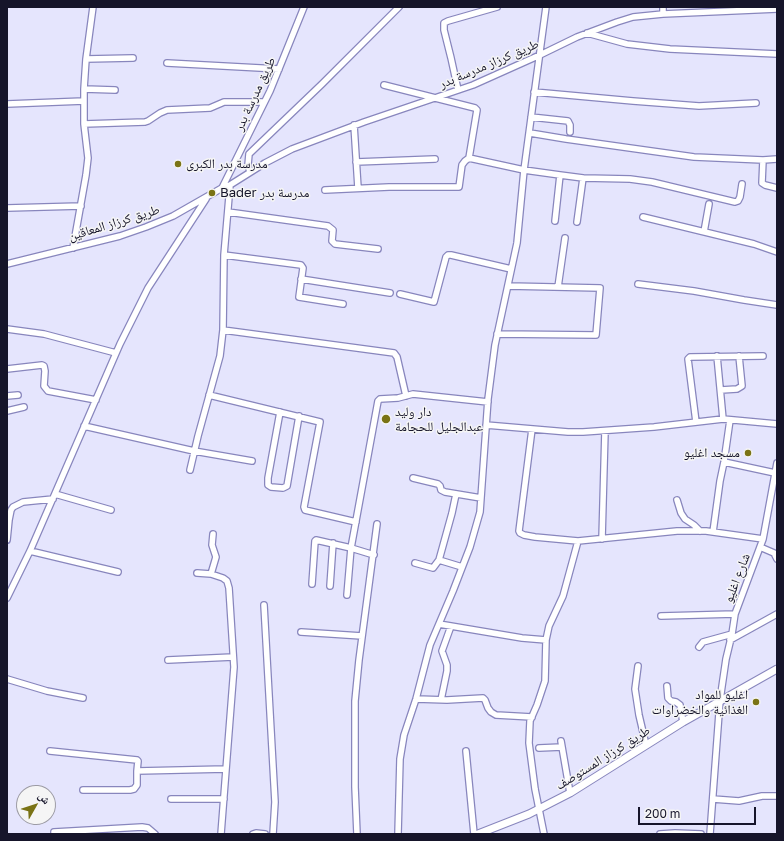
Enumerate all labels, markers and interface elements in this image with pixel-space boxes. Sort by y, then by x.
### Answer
street label: طريق كرزاز مدرسة بدر [437,36,541,92]
street label: طريق مدرسة بدر [231,55,279,133]
place label: مدرسة بدر الكبرى [186,156,268,172]
marker: مدرسة بدر الكبرى [173,159,183,169]
place label: Bader مدرسة بدر [220,185,309,201]
marker: Bader مدرسة بدر [207,188,217,198]
street label: طريق كرزاز المعاقين [67,202,161,244]
place label: دار وليد عبدالجليل للحجامة [395,404,483,435]
marker: دار وليد عبدالجليل للحجامة [380,413,392,425]
place label: مسجد اغليو [684,445,740,461]
marker: مسجد اغليو [743,448,753,458]
street label: شارع اغليو [720,551,754,605]
place label: اغليو للمواد الغذائية والخضراوات [652,687,748,718]
marker: اغليو للمواد الغذائية والخضراوات [751,697,761,707]
street label: طريق كرزاز المستوصف [553,723,653,793]
north arrow [16,785,56,825]
text: ش [36,789,54,806]
scale bar [640,799,758,825]
text: 200 m [645,806,680,821]

